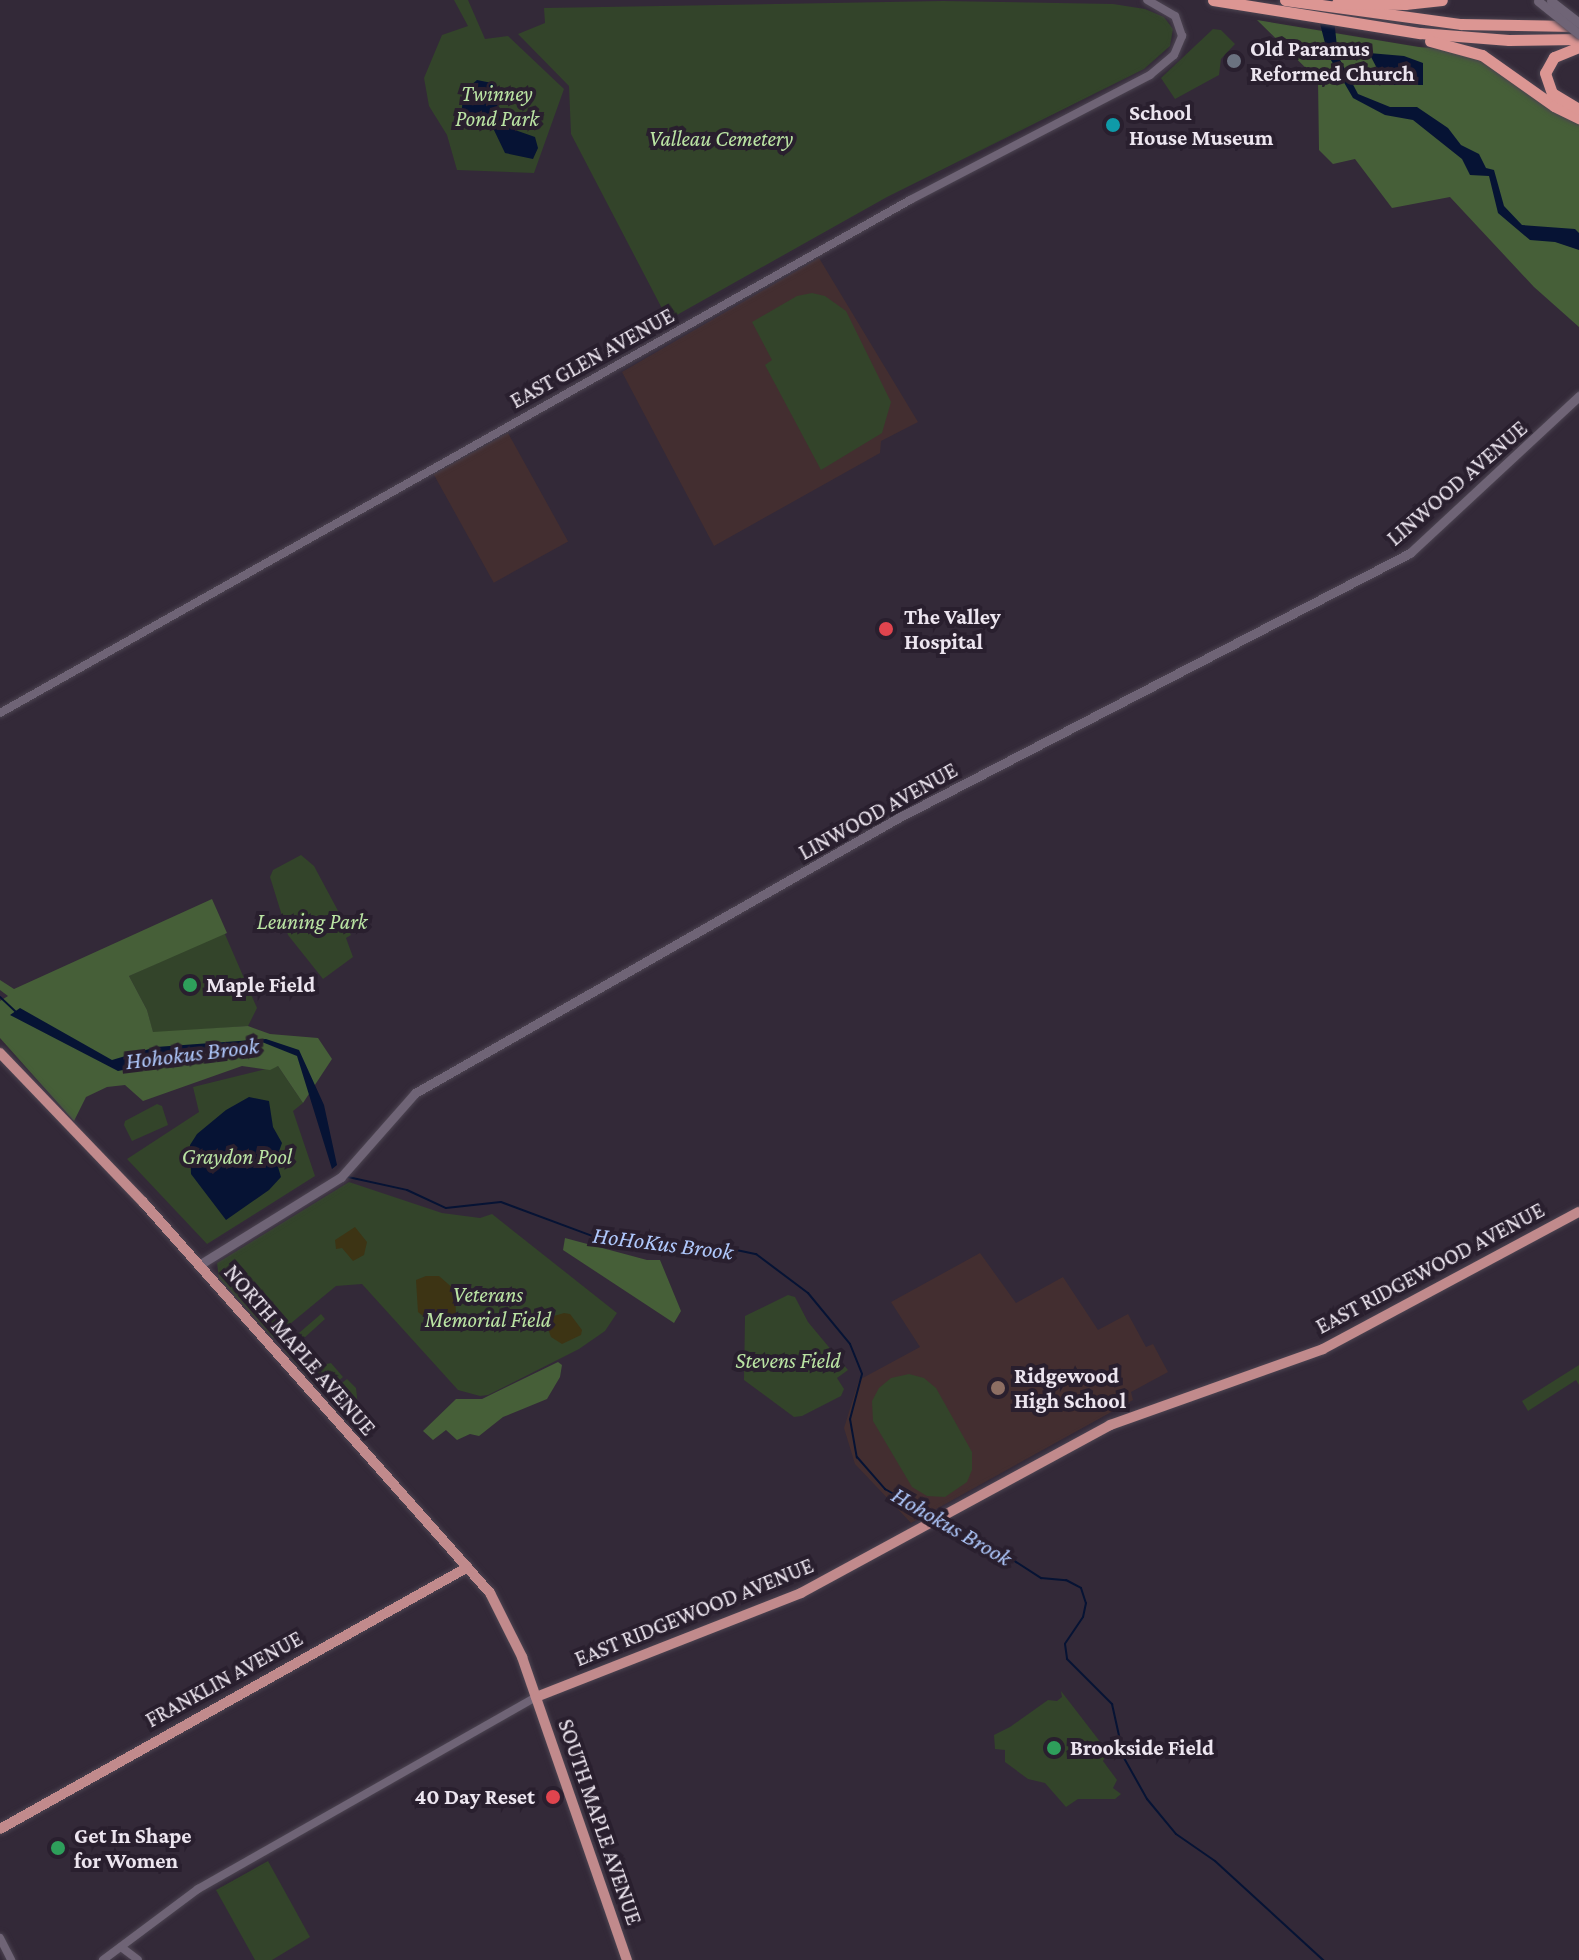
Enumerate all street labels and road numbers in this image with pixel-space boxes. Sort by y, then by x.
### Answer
street label: EAST GLEN AVENUE [505,302,679,414]
street label: LINWOOD AVENUE [1381,415,1533,551]
street label: LINWOOD AVENUE [794,756,962,866]
street label: EAST RIDGEWOOD AVENUE [1311,1196,1549,1340]
street label: NORTH MAPLE AVENUE [219,1259,381,1441]
street label: EAST RIDGEWOOD AVENUE [571,1552,817,1672]
street label: FRANKLIN AVENUE [141,1625,307,1733]
street label: SOUTH MAPLE AVENUE [552,1716,648,1928]

